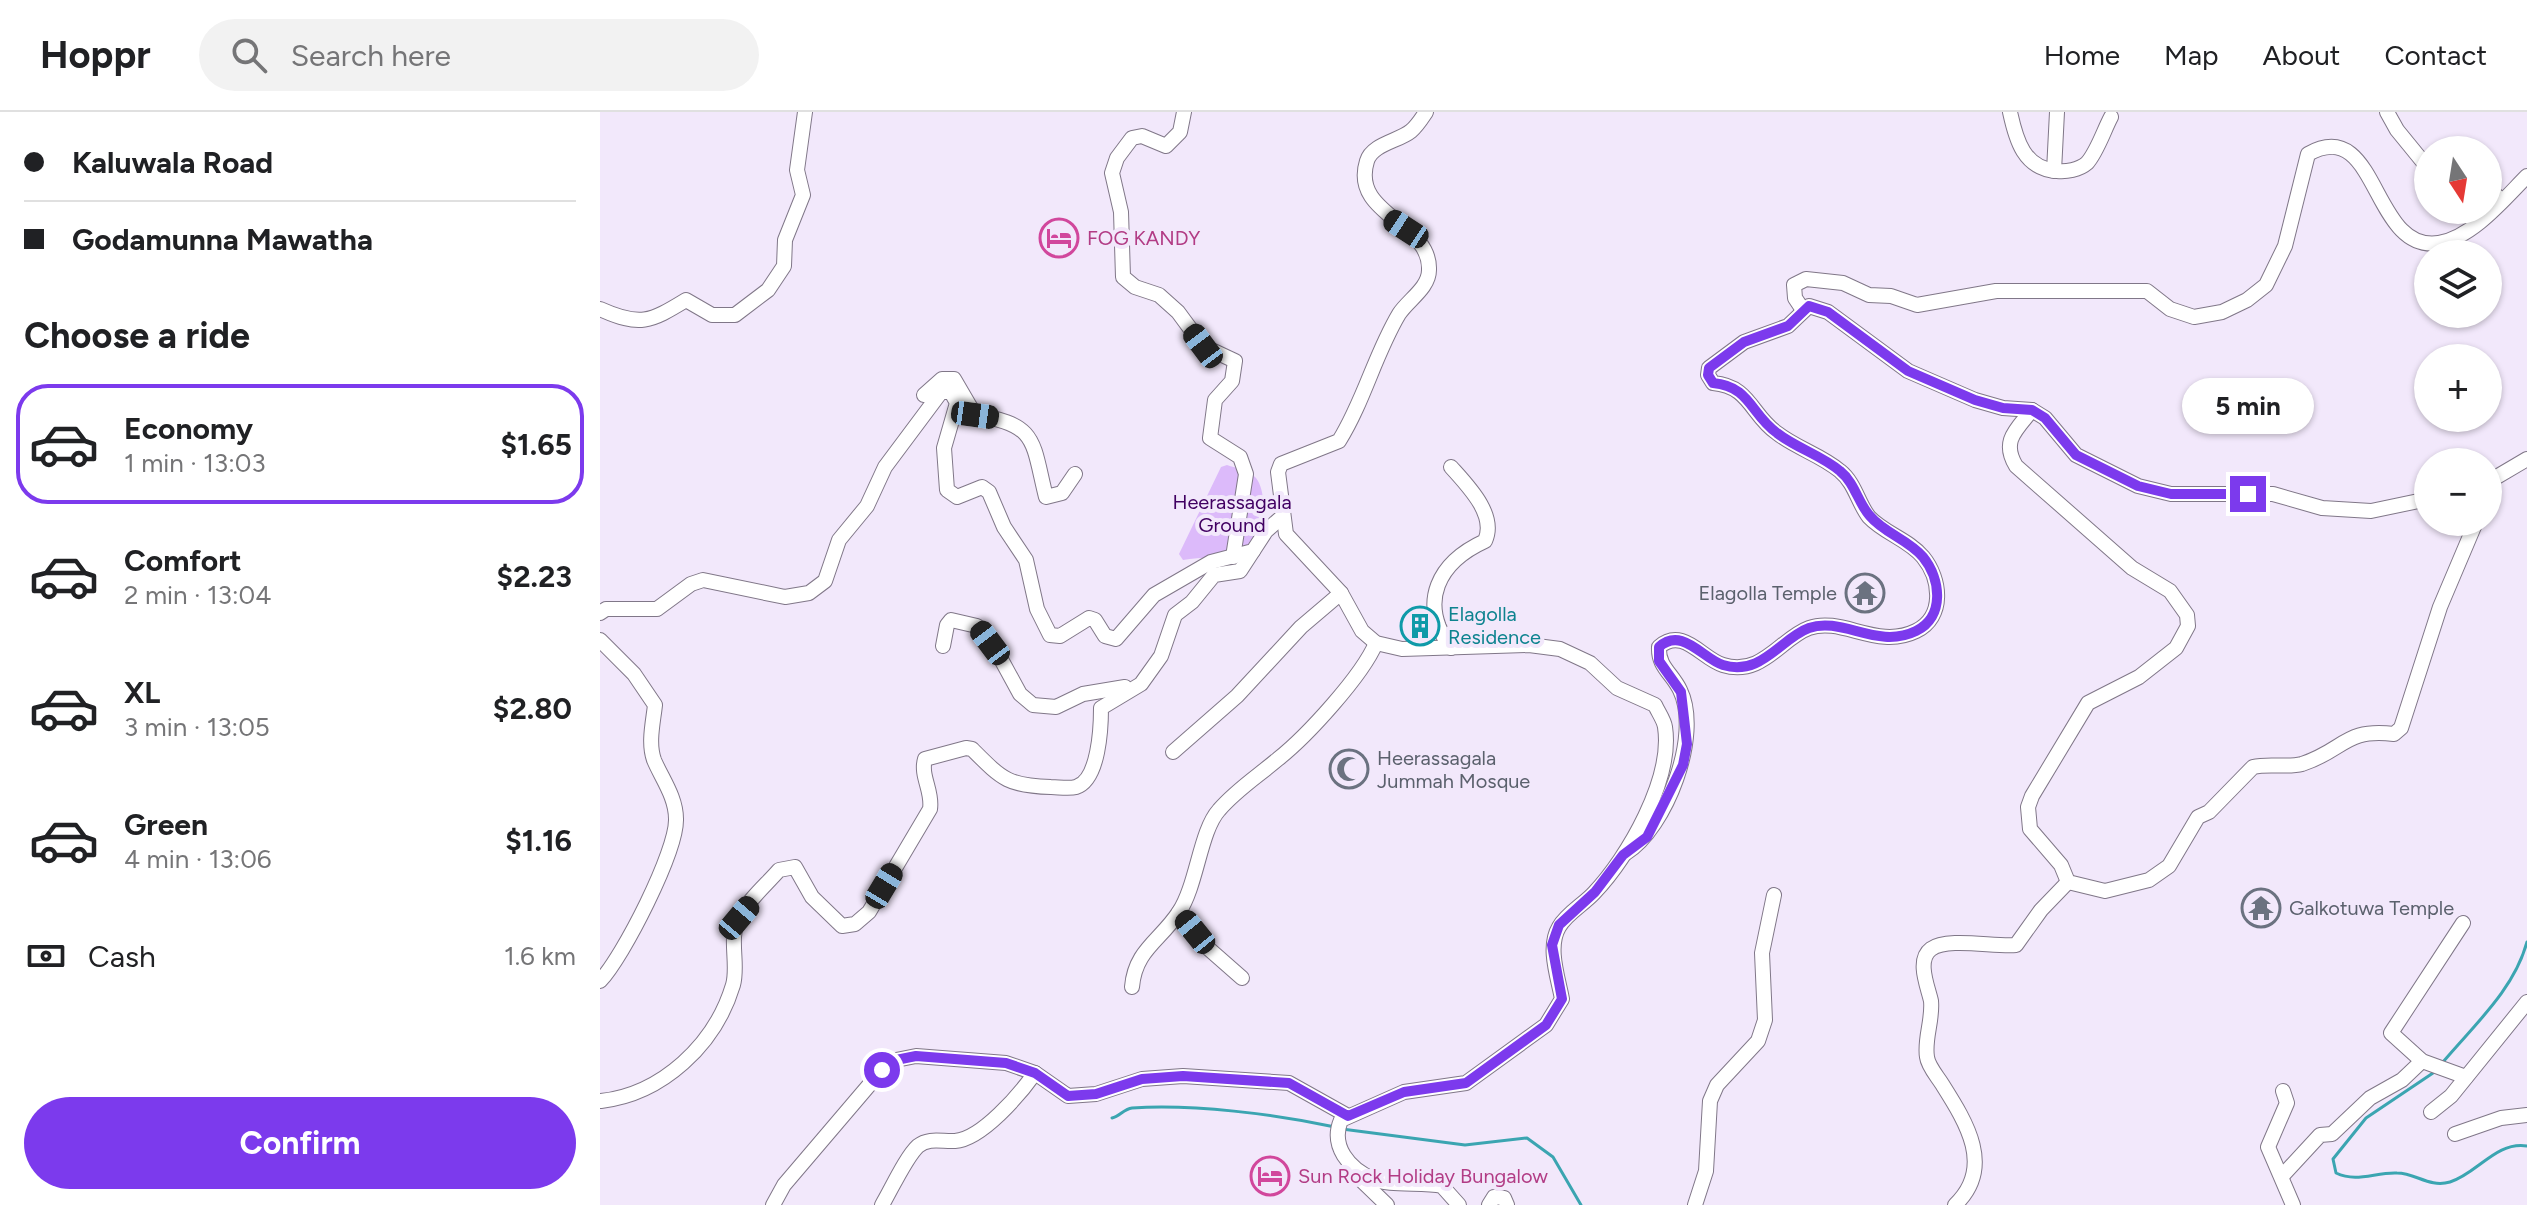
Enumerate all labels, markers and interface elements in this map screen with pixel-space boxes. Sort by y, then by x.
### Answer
search box [199,19,759,91]
text: Hoppr [40,32,151,78]
icon: search [227,33,271,77]
text: Search here [291,37,451,74]
text: Home [2044,38,2120,72]
text: Map [2164,38,2219,72]
text: About [2263,38,2340,72]
text: Contact [2384,38,2487,72]
north arrow [2414,136,2502,224]
map controls [2414,136,2502,536]
text: Kaluwala Road [72,144,273,181]
car [1379,206,1433,252]
hotel icon: FOG KANDY [1038,217,1080,259]
text: Godamunna Mawatha [72,221,373,258]
place label: FOG KANDY [1087,226,1200,250]
button: layers [2414,240,2502,328]
text: Choose a ride [24,314,250,357]
car [1179,320,1227,372]
button: + [2414,344,2502,432]
callout: 5 min [2182,378,2314,434]
text: 5 min [2215,390,2281,422]
car [950,400,1000,430]
icon: car [28,408,100,480]
text: Economy [124,410,253,447]
text: $1.65 [500,426,572,463]
text: 1 min · 13:03 [124,447,266,479]
button: − [2414,448,2502,536]
route end [2230,476,2266,512]
park label: Heerassagala Ground [1172,490,1292,537]
icon: car [28,540,100,612]
text: Comfort [124,542,242,579]
text: $2.23 [497,558,572,595]
temple icon: Elagolla Temple [1844,572,1886,614]
text: 2 min · 13:04 [124,579,271,611]
place label: Elagolla Temple [1698,581,1837,605]
place label: Elagolla Residence [1448,602,1541,649]
building icon: Elagolla Residence [1399,605,1441,647]
car [966,617,1014,669]
icon: car [28,672,100,744]
text: XL [124,674,160,711]
text: $2.80 [493,690,572,727]
text: 3 min · 13:05 [124,711,270,743]
place label: Heerassagala Jummah Mosque [1377,746,1530,793]
mosque icon: Heerassagala Jummah Mosque [1328,748,1370,790]
icon: car [28,804,100,876]
text: Green [124,806,208,843]
text: $1.16 [505,822,572,859]
text: 4 min · 13:06 [124,843,272,875]
car [861,859,907,913]
temple icon: Galkotuwa Temple [2240,887,2282,929]
car [714,892,764,944]
place label: Galkotuwa Temple [2289,896,2454,920]
car [1171,906,1219,958]
icon: cash [24,934,68,978]
text: Cash [88,938,156,975]
text: 1.6 km [504,940,576,972]
route start [864,1052,900,1088]
button: Confirm [24,1097,576,1189]
hotel icon: Sun Rock Holiday Bungalow [1249,1155,1291,1197]
place label: Sun Rock Holiday Bungalow [1298,1164,1548,1188]

